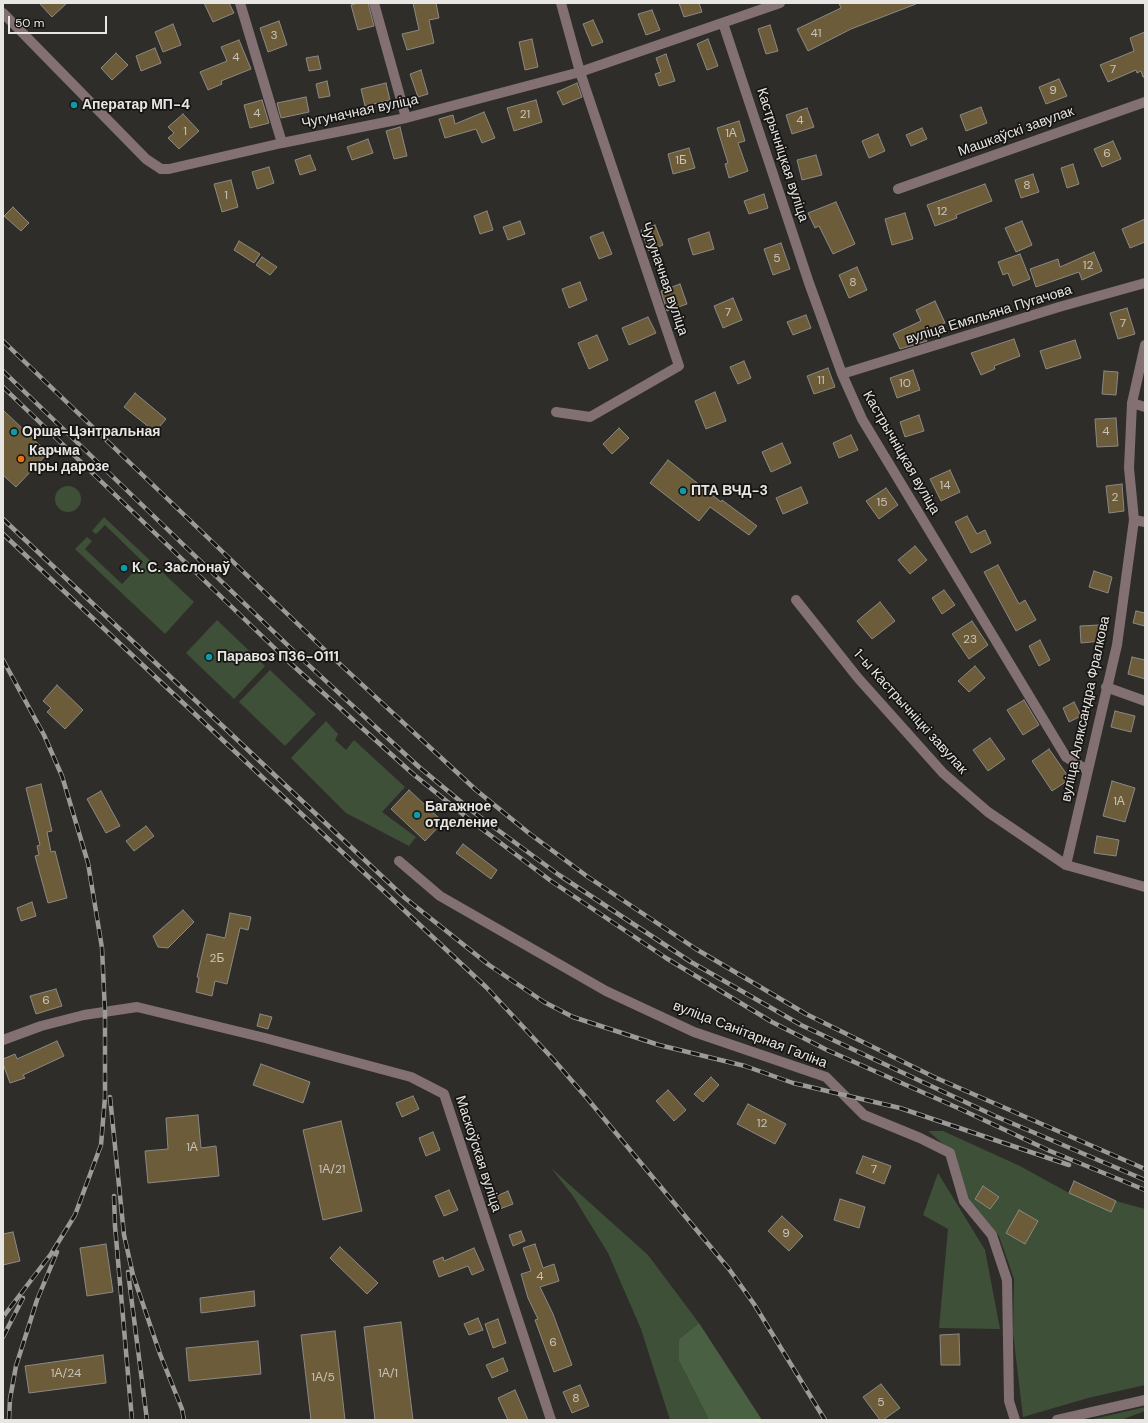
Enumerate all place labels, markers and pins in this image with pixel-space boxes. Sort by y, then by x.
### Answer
place label: Аператар МП-4 [82,97,190,113]
marker: Аператар МП-4 [69,100,79,110]
place label: Орша-Цэнтральная [22,424,160,440]
marker: Орша-Цэнтральная [9,427,19,437]
place label: Карчма пры дарозе [29,443,109,476]
marker: Карчма пры дарозе [16,454,26,464]
place label: ПТА ВЧД-3 [691,483,768,499]
marker: ПТА ВЧД-3 [678,486,688,496]
place label: К. С. Заслонаў [132,560,230,576]
marker: К. С. Заслонаў [119,563,129,573]
place label: Паравоз П36-0111 [217,649,339,665]
marker: Паравоз П36-0111 [204,652,214,662]
place label: Багажное отделение [425,799,498,832]
marker: Багажное отделение [412,810,422,820]

